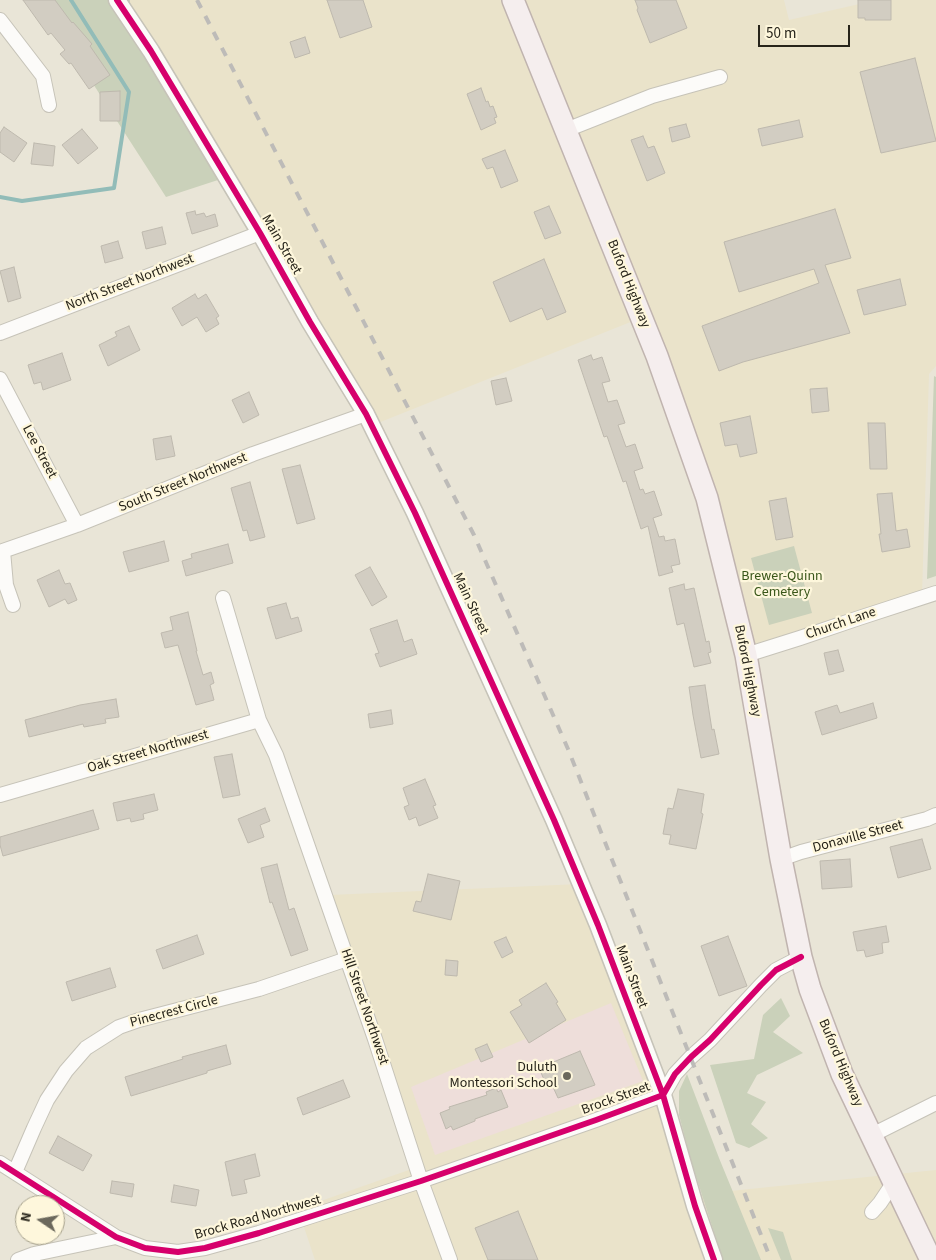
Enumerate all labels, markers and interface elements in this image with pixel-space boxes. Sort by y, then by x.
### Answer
scale bar [761,15,854,47]
text: 50 m [766,23,796,44]
street label: Main Street [257,212,305,278]
street label: Buford Highway [603,238,653,330]
street label: North Street Northwest [64,251,196,315]
street label: Lee Street [18,422,60,482]
street label: South Street Northwest [116,450,250,516]
park label: Brewer-Quinn Cemetery [741,569,823,602]
street label: Main Street [448,570,492,638]
street label: Church Lane [804,604,878,644]
street label: Buford Highway [730,624,764,718]
street label: Oak Street Northwest [86,727,210,777]
street label: Donaville Street [811,817,905,857]
street label: Main Street [611,943,651,1011]
street label: Hill Street Northwest [336,947,392,1067]
street label: Pinecrest Circle [128,992,220,1032]
street label: Buford Highway [814,1017,866,1109]
place label: Duluth Montessori School [449,1060,557,1092]
marker: Duluth Montessori School [561,1070,573,1082]
street label: Brock Street [579,1079,653,1119]
street label: Brock Road Northwest [193,1192,323,1244]
north arrow [15,1195,65,1245]
text: N [16,1210,37,1224]

